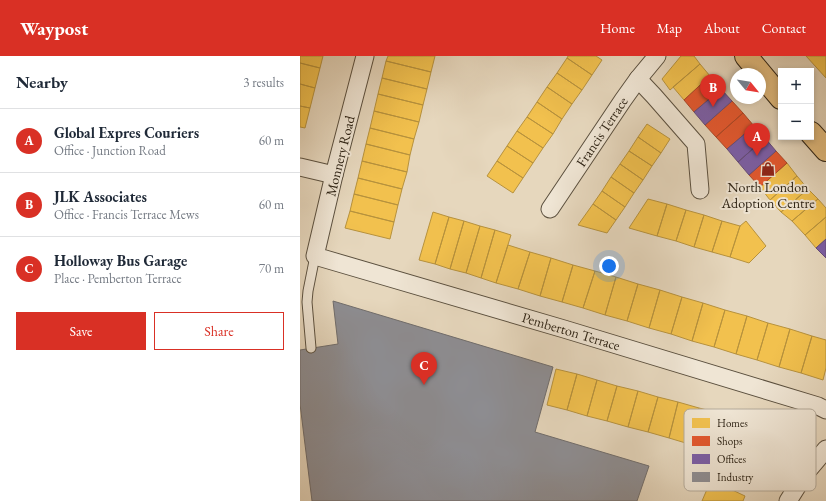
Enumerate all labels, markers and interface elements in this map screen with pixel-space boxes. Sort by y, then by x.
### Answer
text: Waypost [20,16,88,41]
text: Home [600,19,635,37]
text: Map [657,19,682,37]
text: About [704,19,740,37]
text: Contact [762,19,806,37]
north arrow [730,68,766,104]
map controls [778,68,814,140]
button: + [778,68,814,104]
text: Nearby [16,71,68,93]
text: 3 results [243,74,284,91]
pin: B [700,74,726,107]
street label: Francis Terrace [572,93,632,170]
button: − [778,104,814,140]
street label: Monnery Road [321,113,359,198]
text: Global Expres Couriers [54,123,199,142]
pin: A [744,123,770,156]
text: A [24,132,34,149]
text: 60 m [259,132,284,149]
text: Office · Junction Road [54,142,166,159]
shop icon: North London Adoption Centre [760,161,776,177]
place label: North London Adoption Centre [720,178,815,212]
text: JLK Associates [54,187,147,206]
text: B [25,196,33,213]
text: 60 m [259,196,284,213]
text: Office · Francis Terrace Mews [54,206,199,223]
text: Holloway Bus Garage [54,251,187,270]
your location [599,256,619,276]
text: C [24,260,34,277]
text: 70 m [259,260,284,277]
text: Place · Pemberton Terrace [54,270,182,287]
street label: Pemberton Terrace [520,308,623,355]
button: Save [16,312,146,350]
button: Share [154,312,284,350]
pin: C [411,352,437,385]
legend [684,409,816,491]
text: Homes [717,416,748,430]
text: Shops [717,434,743,448]
text: Offices [717,452,746,466]
text: Industry [717,470,754,484]

